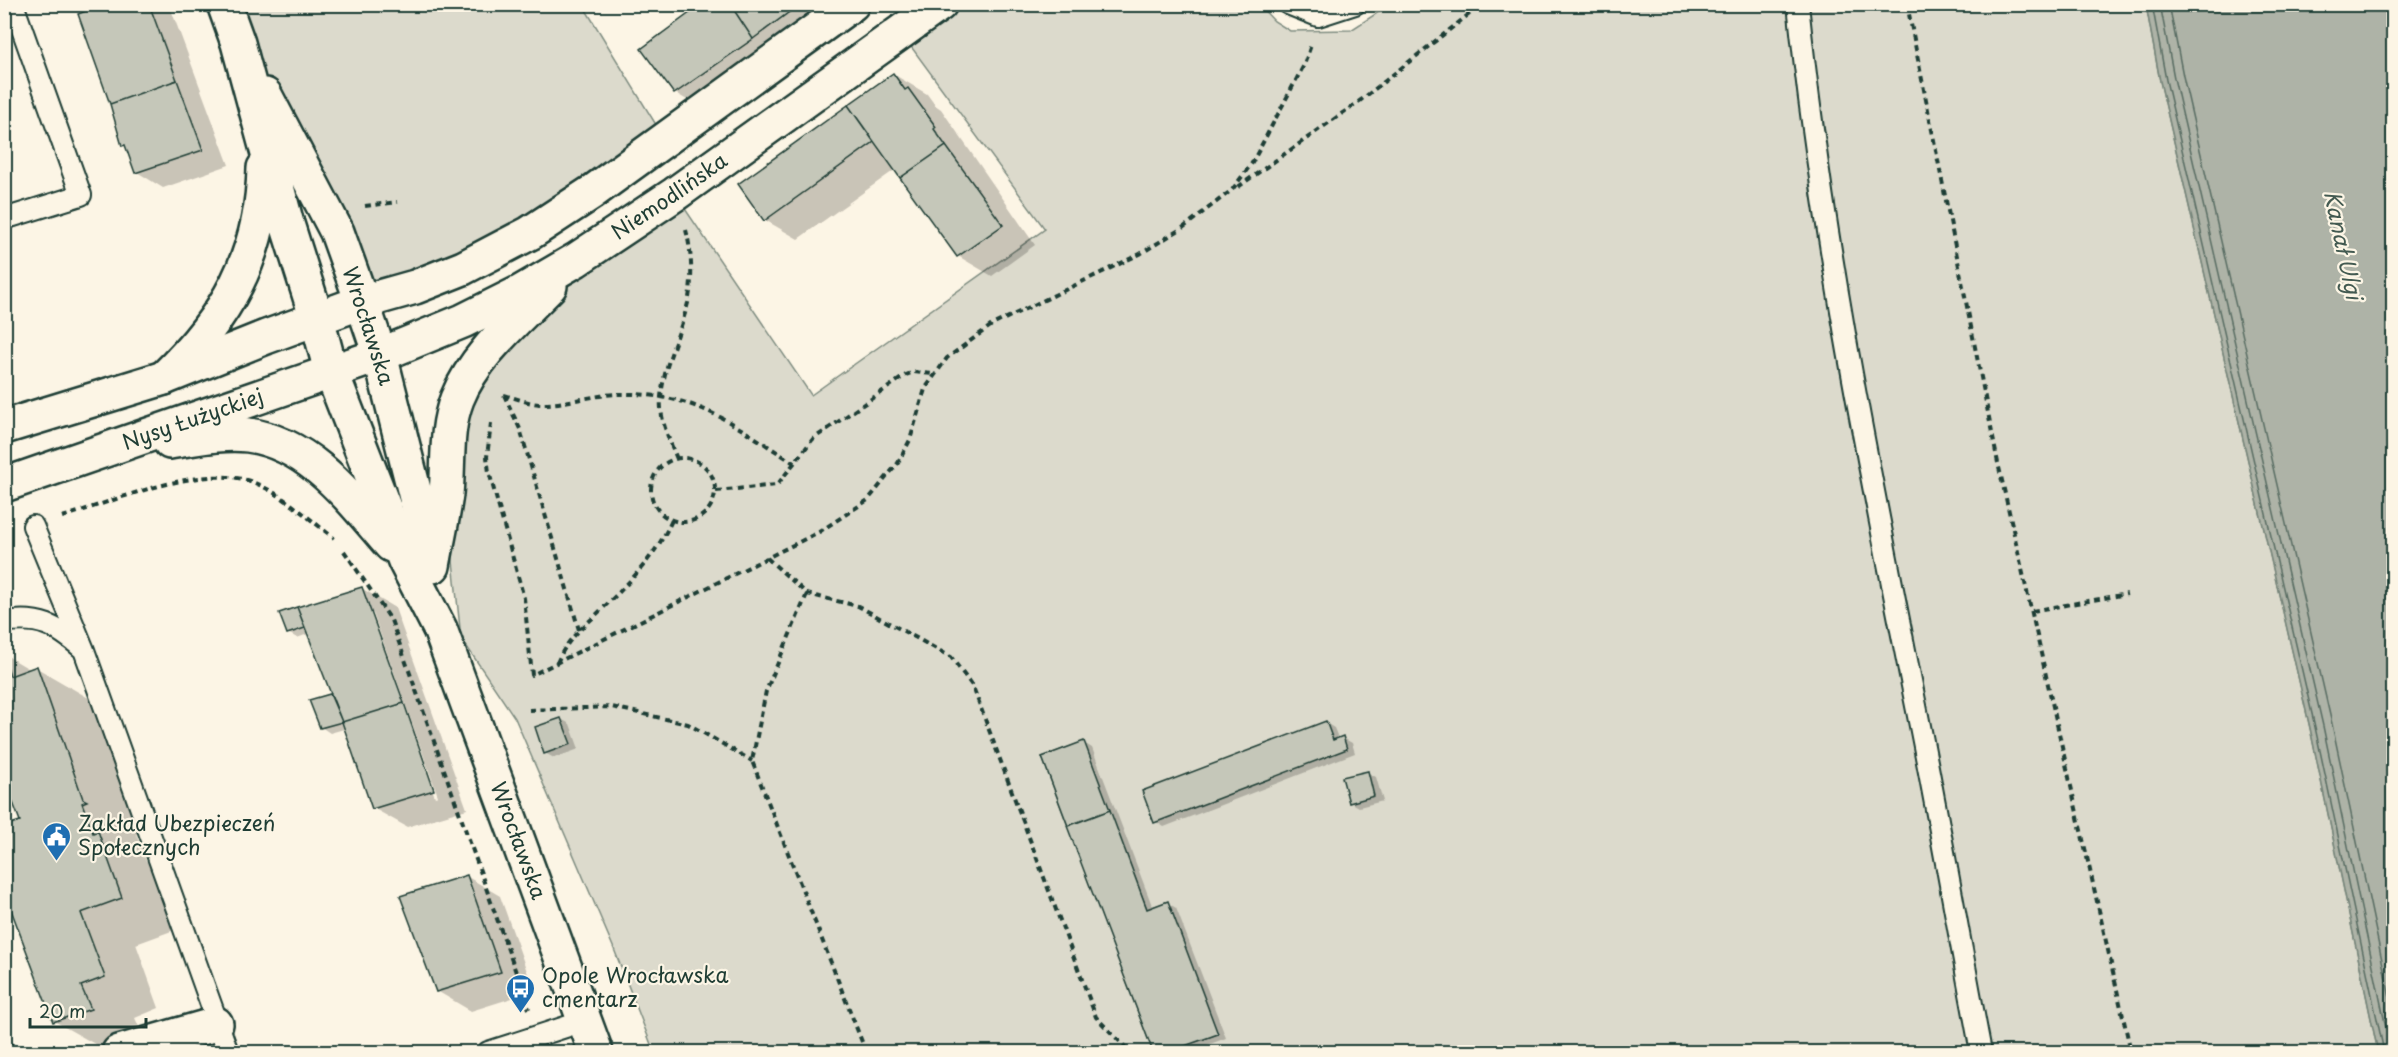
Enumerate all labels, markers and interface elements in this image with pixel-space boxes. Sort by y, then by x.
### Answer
street label: Niemodlińska [604,143,733,246]
water label: Kanał Ulgi [2317,187,2373,305]
street label: Wrocławska [336,262,404,389]
street label: Nysy Łużyckiej [118,379,267,457]
street label: Wrocławska [484,777,556,903]
place label: Zakład Ubezpieczeń Społecznych [78,806,275,862]
public building icon: Zakład Ubezpieczeń Społecznych [41,820,73,862]
place label: Opole Wrocławska cmentarz [542,958,729,1014]
bus stop icon: Opole Wrocławska cmentarz [505,972,537,1014]
scale bar [30,991,146,1029]
text: 20 m [39,997,85,1024]

